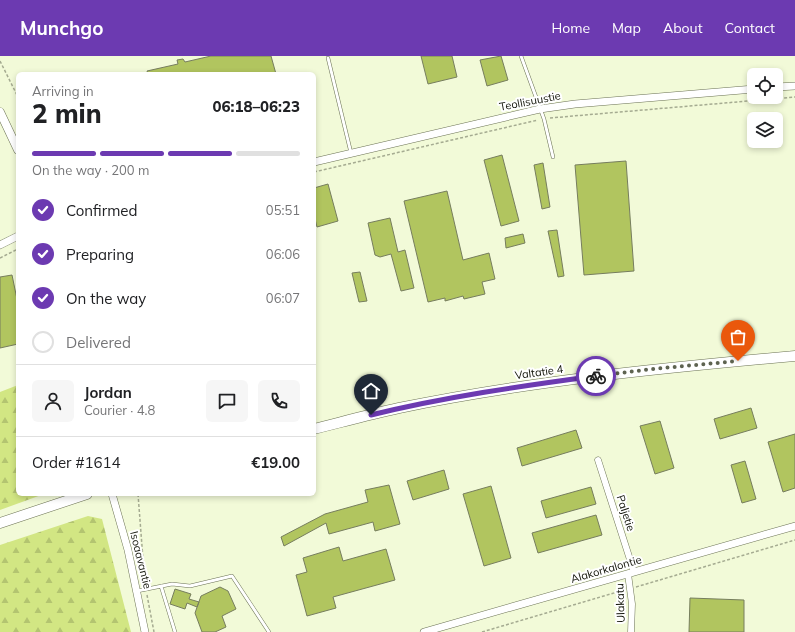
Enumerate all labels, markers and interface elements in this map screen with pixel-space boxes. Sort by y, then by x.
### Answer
text: Munchgo [20,16,103,40]
text: Home [551,19,590,37]
text: Map [612,19,641,37]
text: About [663,19,703,37]
text: Contact [725,19,775,37]
map controls [747,68,783,148]
button: locate [747,68,783,104]
text: Arriving in [32,83,94,99]
street label: Teollisuustie [498,88,562,114]
text: 2 min [32,97,102,130]
text: 06:18–06:23 [213,97,300,116]
button: layers [747,112,783,148]
text: On the way · 200 m [32,162,149,178]
icon: check [32,199,54,221]
text: Confirmed [66,201,137,220]
text: 05:51 [266,202,300,218]
icon: check [32,243,54,265]
text: Preparing [66,245,134,264]
text: 06:06 [266,246,300,262]
icon: check [32,287,54,309]
text: On the way [66,289,146,308]
text: 06:07 [266,290,300,306]
pin [721,320,755,361]
icon: bag [727,326,749,348]
text: Delivered [66,333,131,352]
courier [576,356,616,396]
street label: Valtatie 4 [514,362,564,382]
icon: bike [585,365,607,387]
pin [354,374,388,415]
button: person [32,380,74,422]
button: chat [206,380,248,422]
button: phone [258,380,300,422]
icon: home [360,380,382,402]
text: Jordan [84,383,132,402]
text: Courier · 4.8 [84,402,155,418]
text: Order #1614 [32,453,120,472]
text: €19.00 [251,453,300,472]
street label: Paljetie [614,493,638,533]
street label: Isoaavantie [127,530,155,590]
street label: Alakorkalontie [569,552,643,586]
street label: Ulakatu [612,583,628,623]

